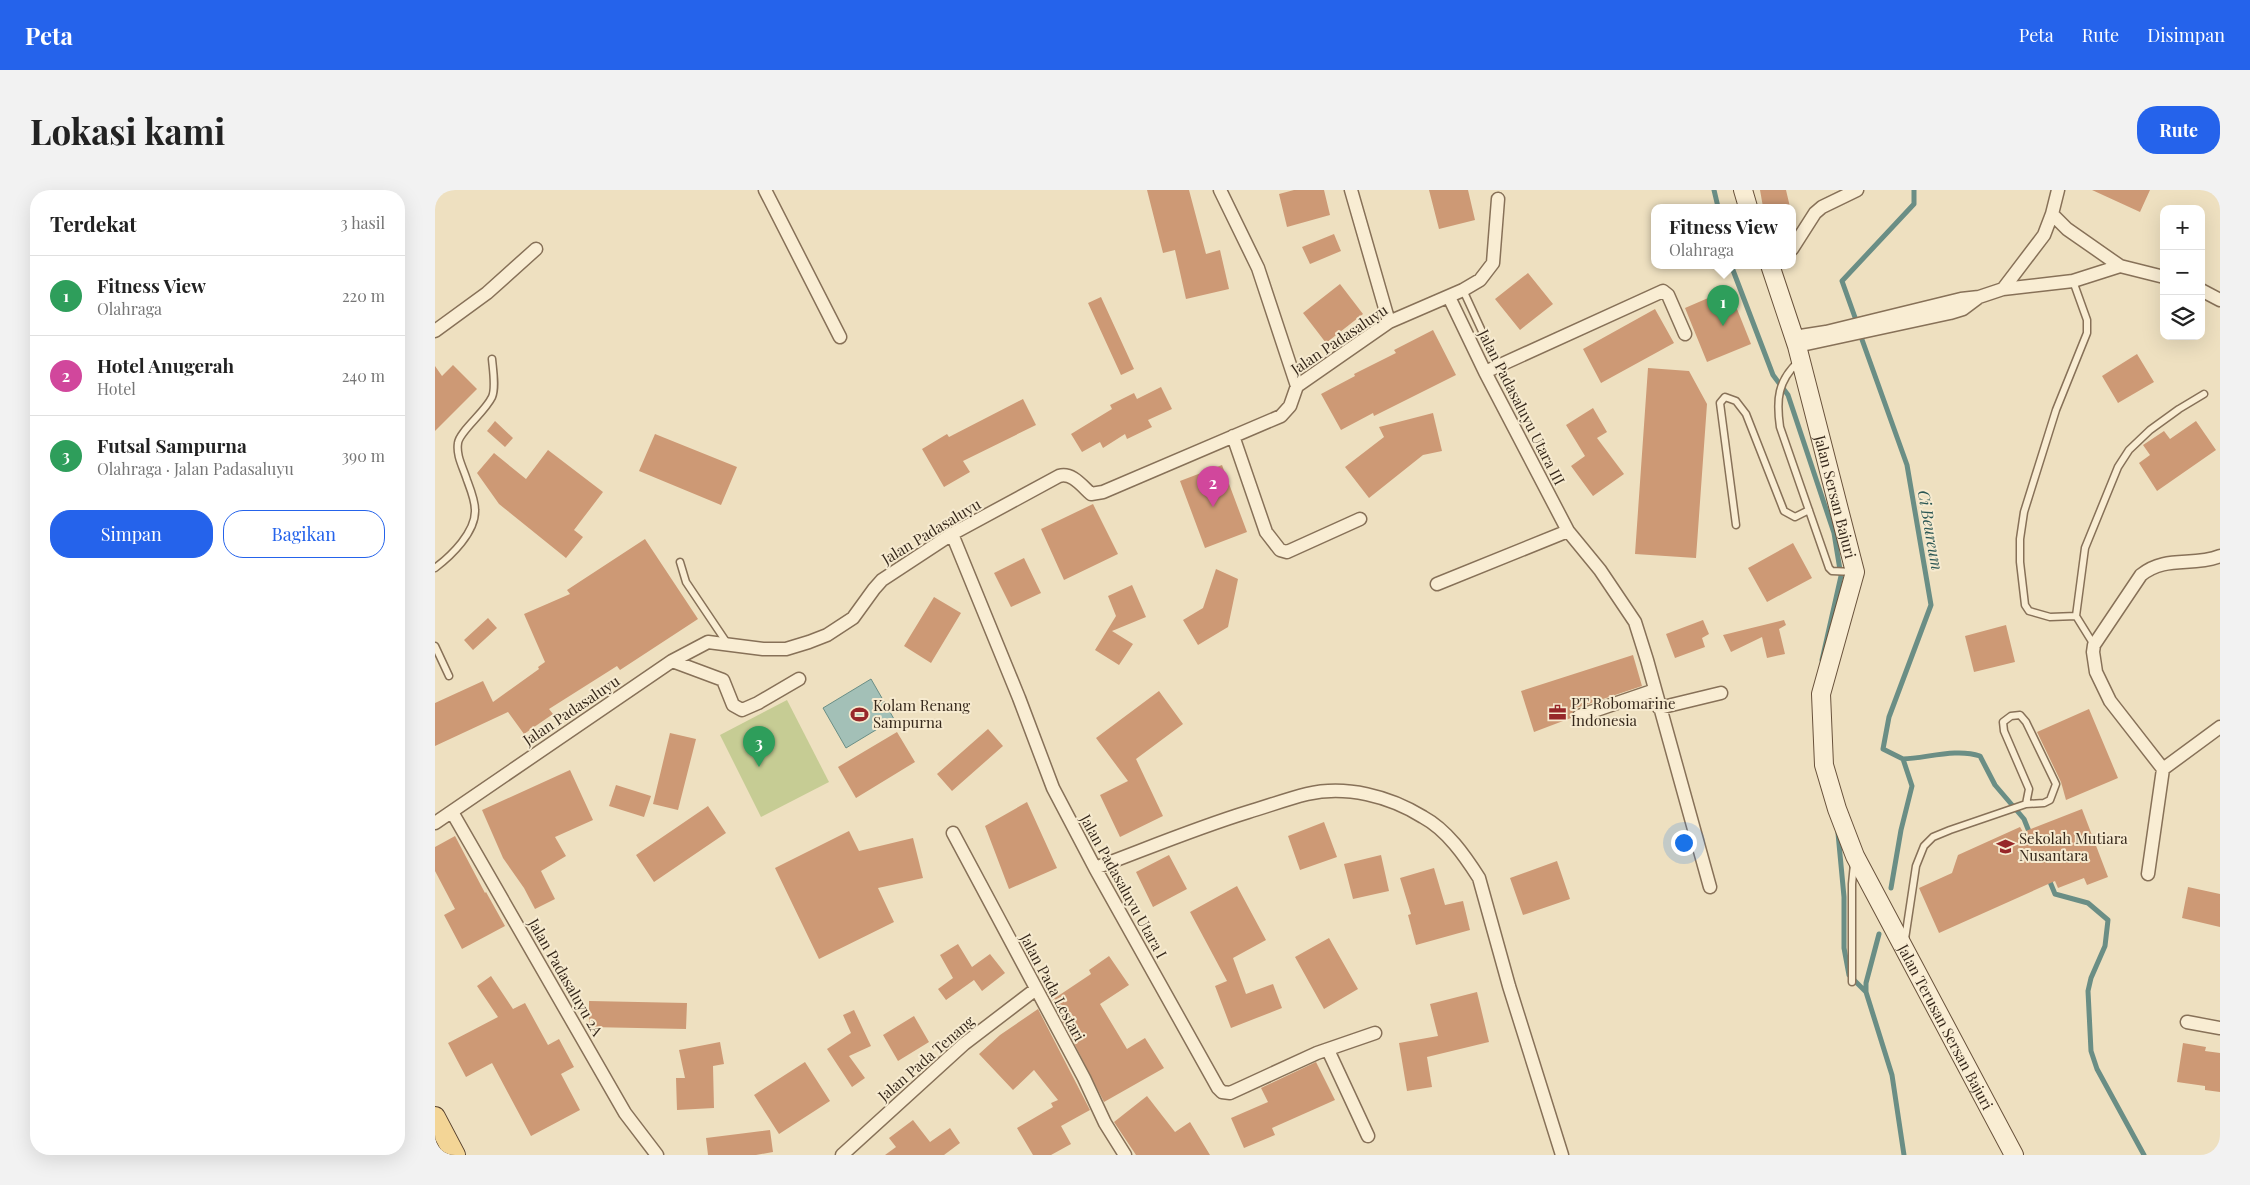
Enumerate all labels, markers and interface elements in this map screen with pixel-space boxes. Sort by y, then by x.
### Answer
text: Peta [25,19,73,51]
text: Peta [2019,23,2054,47]
text: Rute [2082,23,2119,47]
text: Disimpan [2147,23,2225,47]
button: Rute [2137,106,2220,154]
text: Lokasi kami [30,107,225,154]
popup [1651,204,1796,269]
map controls [2160,205,2205,340]
button: + [2160,205,2205,250]
text: Terdekat [50,209,137,237]
text: 3 hasil [340,212,385,233]
text: Fitness View [1669,213,1778,239]
text: Olahraga [1669,239,1734,260]
button: − [2160,250,2205,295]
text: Fitness View [97,272,206,298]
text: 1 [63,285,69,306]
text: 220 m [342,285,385,306]
pin: 1 [1707,285,1739,326]
button: layers [2160,295,2205,340]
text: Olahraga [97,298,162,319]
street label: Jalan Padasaluyu [1286,299,1391,379]
street label: Jalan Padasaluyu Utara III [1474,325,1570,488]
text: Hotel Anugerah [97,352,234,378]
text: 2 [62,365,70,386]
text: 240 m [342,365,385,386]
text: Hotel [97,378,136,399]
text: Futsal Sampurna [97,432,247,458]
street label: Jalan Sersan Bajuri [1810,432,1861,561]
text: 3 [62,445,70,466]
text: 390 m [342,445,385,466]
text: Olahraga · Jalan Padasaluyu [97,458,294,479]
pin: 2 [1197,466,1229,507]
water label: Ci Beureum [1914,488,1948,572]
street label: Jalan Padasaluyu [877,493,985,569]
button: Simpan [50,510,213,558]
button: Bagikan [223,510,385,558]
street label: Jalan Padasaluyu [518,670,623,750]
place label: PT Robomarine Indonesia [1571,693,1675,730]
place label: Kolam Renang Sampurna [873,695,970,732]
office icon: PT Robomarine Indonesia [1547,702,1567,722]
sports icon: Kolam Renang Sampurna [849,704,869,724]
pin: 3 [743,726,775,767]
street label: Jalan Padasaluyu Utara I [1076,810,1172,962]
place label: Sekolah Mutiara Nusantara [2019,828,2128,865]
your location [1671,830,1697,856]
school or university icon: Sekolah Mutiara Nusantara [1995,837,2015,857]
street label: Jalan Padasaluyu 2A [524,914,608,1040]
street label: Jalan Pada Lestari [1016,929,1090,1045]
street label: Jalan Terusan Sersan Bajuri [1893,940,1998,1114]
street label: Jalan Pada Tenang [873,1011,978,1106]

